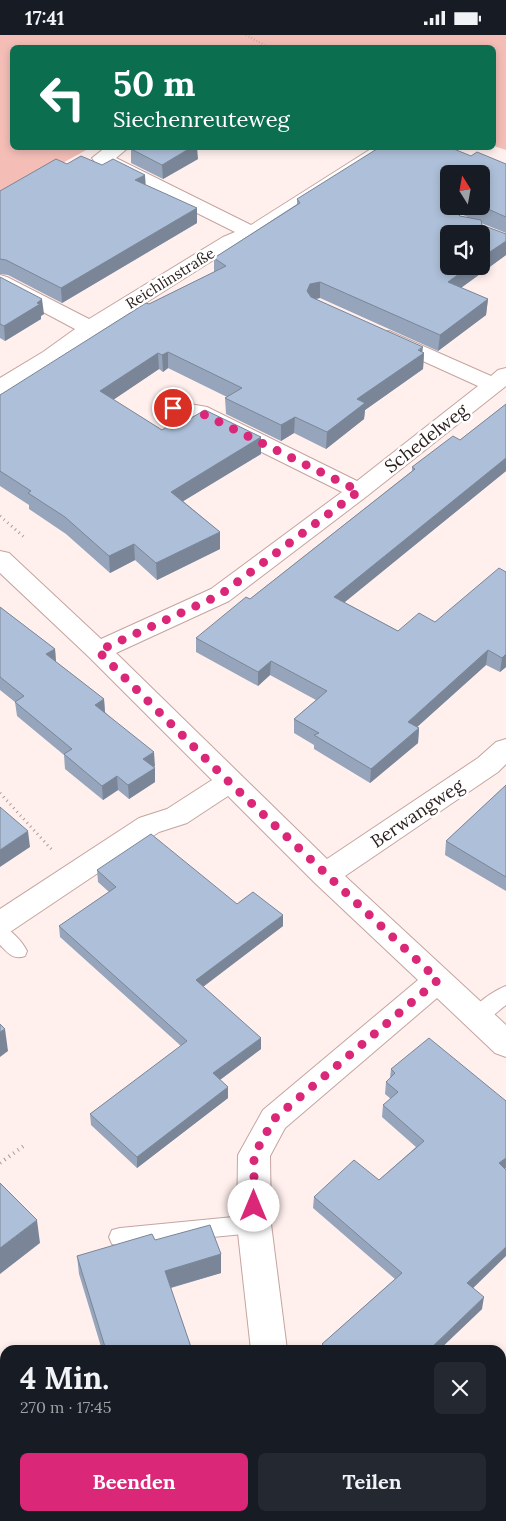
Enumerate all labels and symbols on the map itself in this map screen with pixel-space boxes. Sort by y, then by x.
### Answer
north arrow [440,165,490,215]
street label: Reichlinstraße [122,243,218,313]
pin [152,387,194,429]
street label: Schedelweg [380,398,473,478]
street label: Berwangweg [366,773,469,853]
position arrow [227,1179,279,1231]

